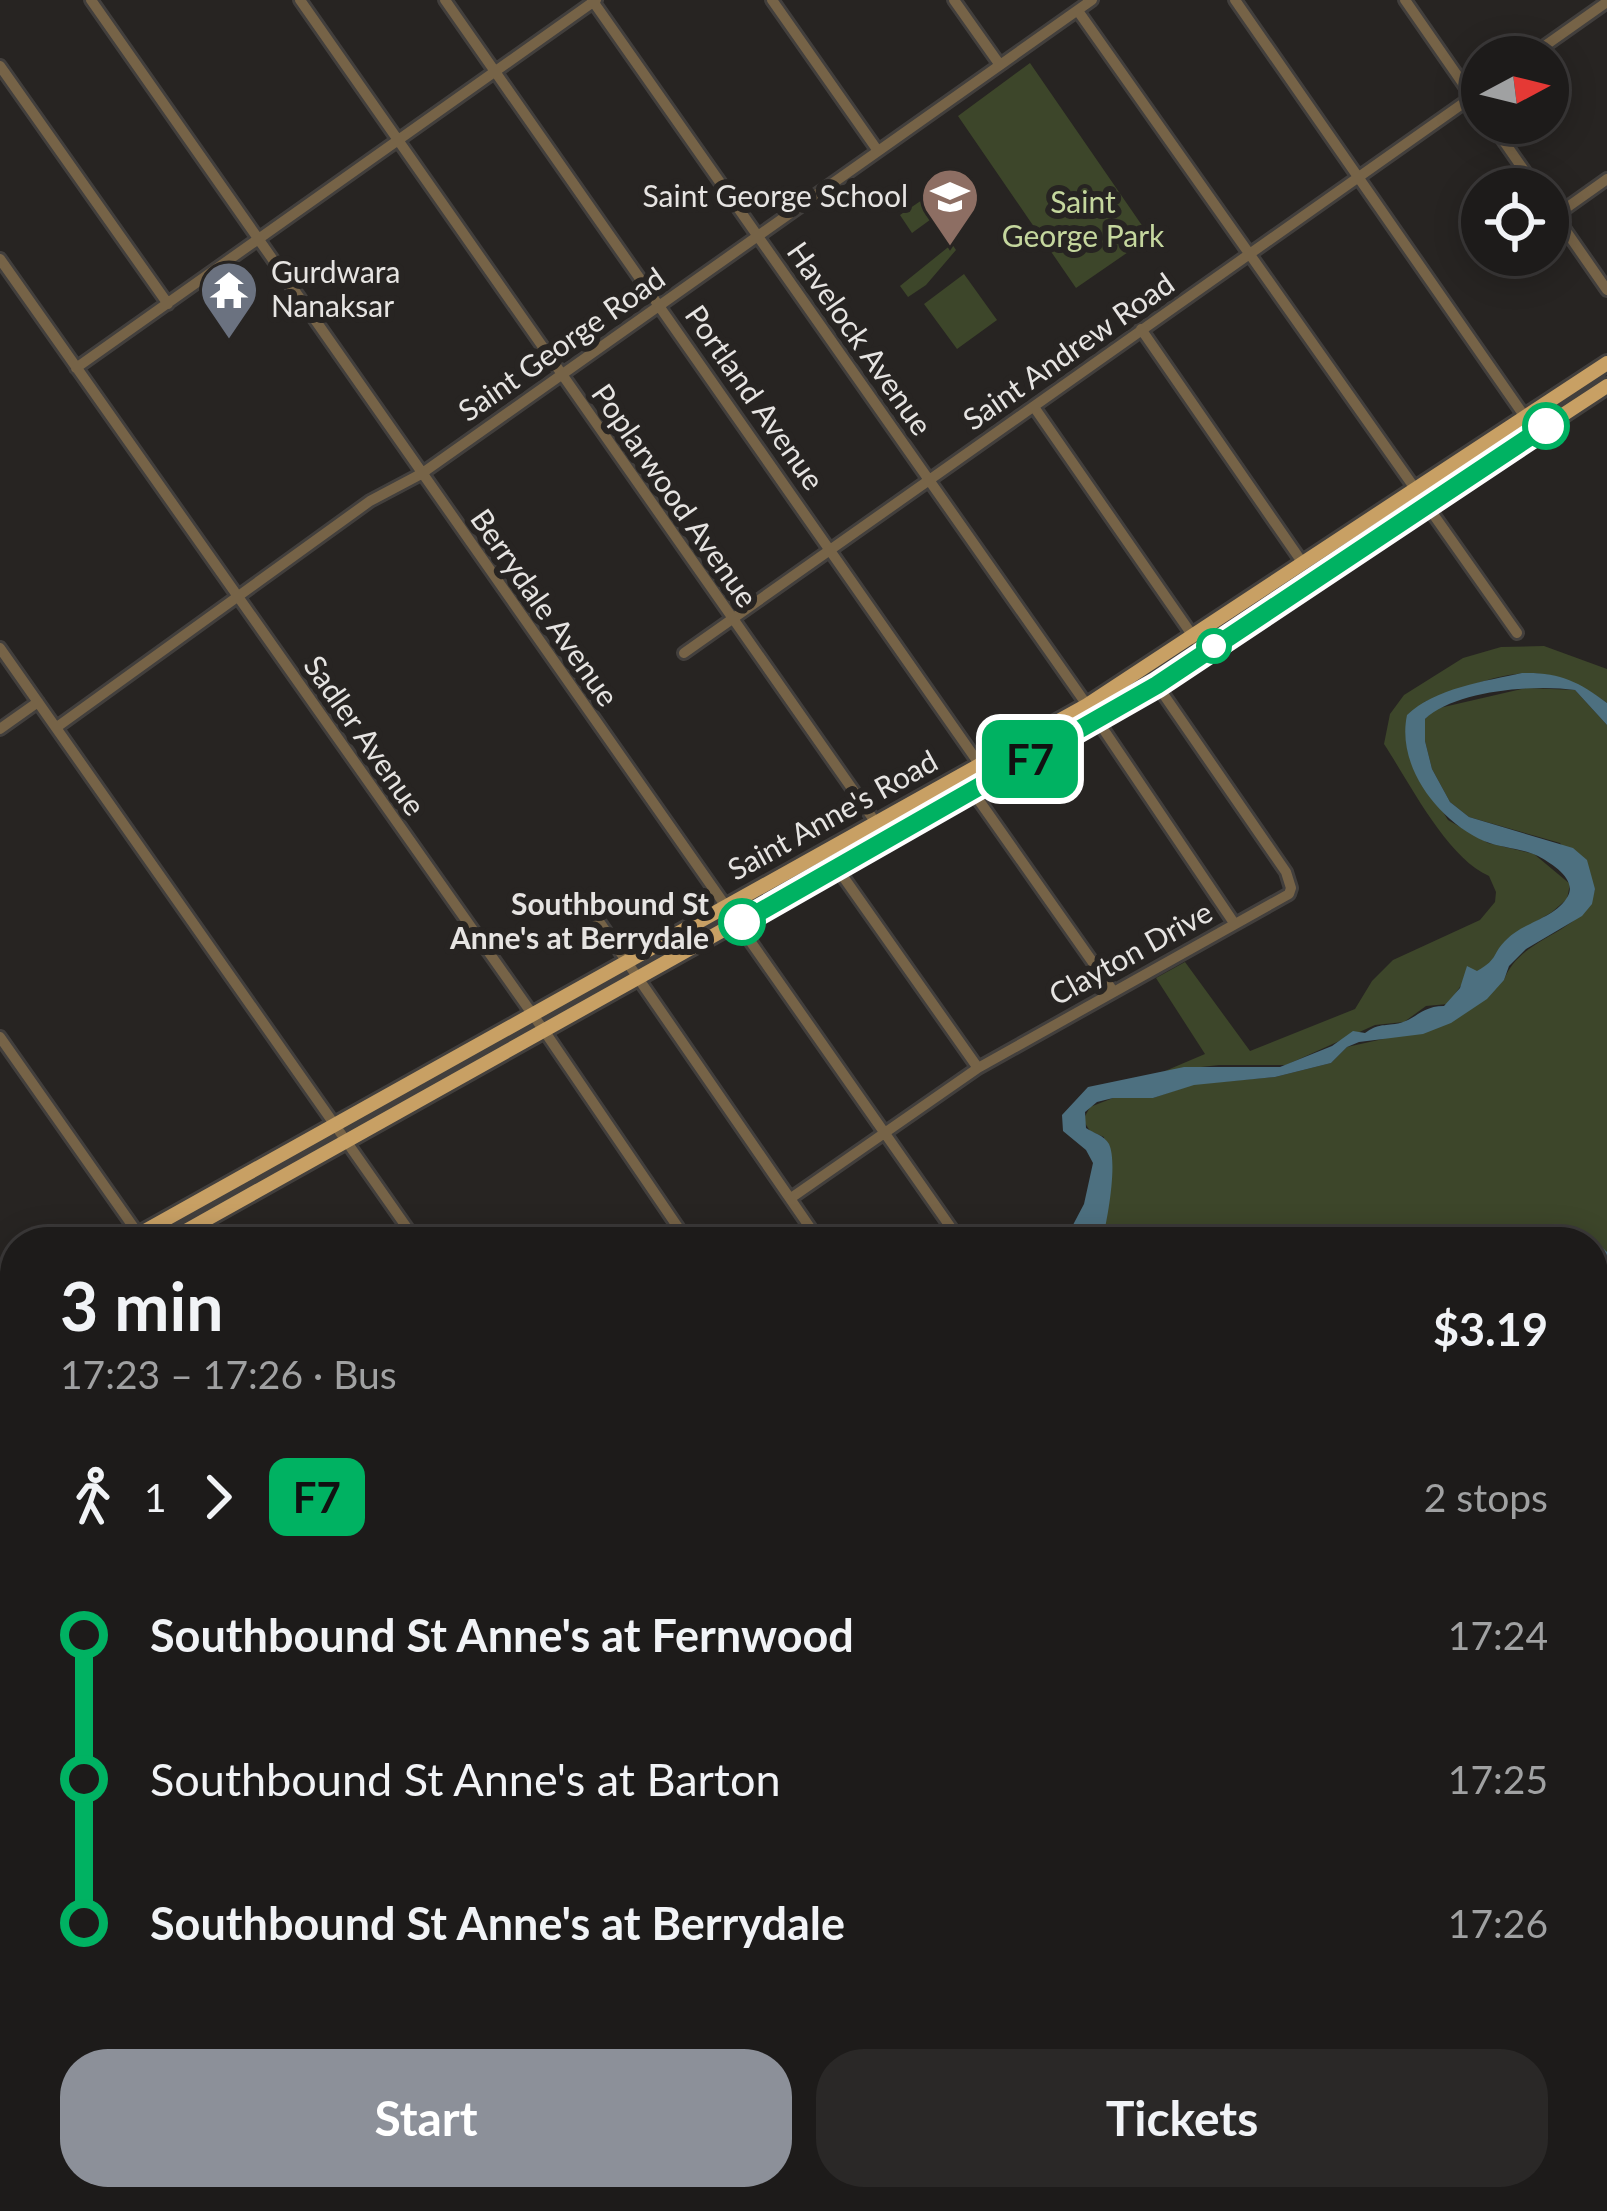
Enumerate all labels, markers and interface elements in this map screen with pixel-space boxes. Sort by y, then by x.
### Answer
north arrow [1461,36,1569,144]
map controls [1461,36,1569,276]
school or university icon: Saint George School [919,166,981,248]
button: locate [1461,168,1569,276]
place label: Saint George School [642,177,908,213]
park label: Saint George Park [1002,183,1165,253]
street label: Havelock Avenue [781,234,941,441]
place label: Gurdwara Nanaksar [271,253,400,323]
temple icon: Gurdwara Nanaksar [198,259,260,341]
street label: Saint George Road [451,259,671,428]
street label: Saint Andrew Road [956,264,1180,437]
street label: Portland Avenue [679,297,833,496]
street label: Poplarwood Avenue [585,376,766,613]
unlabelled marker [1524,404,1568,448]
street label: Berrydale Avenue [464,501,627,712]
unlabelled marker [1198,630,1230,662]
street label: Sadler Avenue [297,648,434,822]
line badge: F7 [976,720,1084,798]
text: F7 [1006,734,1054,784]
street label: Saint Anne's Road [721,742,943,887]
place label: Southbound St Anne's at Berrydale [449,885,709,955]
street label: Clayton Drive [1042,893,1218,1012]
marker: Southbound St Anne's at Berrydale [720,900,764,944]
text: 3 min [60,1266,224,1345]
text: $3.19 [1433,1302,1548,1356]
text: 17:23 – 17:26 · Bus [60,1351,397,1397]
icon: walk [60,1464,126,1530]
icon: forward [185,1464,251,1530]
text: F7 [293,1472,341,1522]
text: 1 [144,1474,167,1520]
text: 2 stops [1424,1474,1548,1520]
text: Southbound St Anne's at Fernwood [150,1608,854,1662]
text: 17:24 [1448,1612,1548,1658]
text: Southbound St Anne's at Barton [150,1752,781,1806]
text: 17:25 [1448,1756,1548,1802]
text: Southbound St Anne's at Berrydale [150,1896,845,1950]
text: 17:26 [1448,1900,1548,1946]
button: Start [60,2049,792,2187]
button: Tickets [816,2049,1548,2187]

